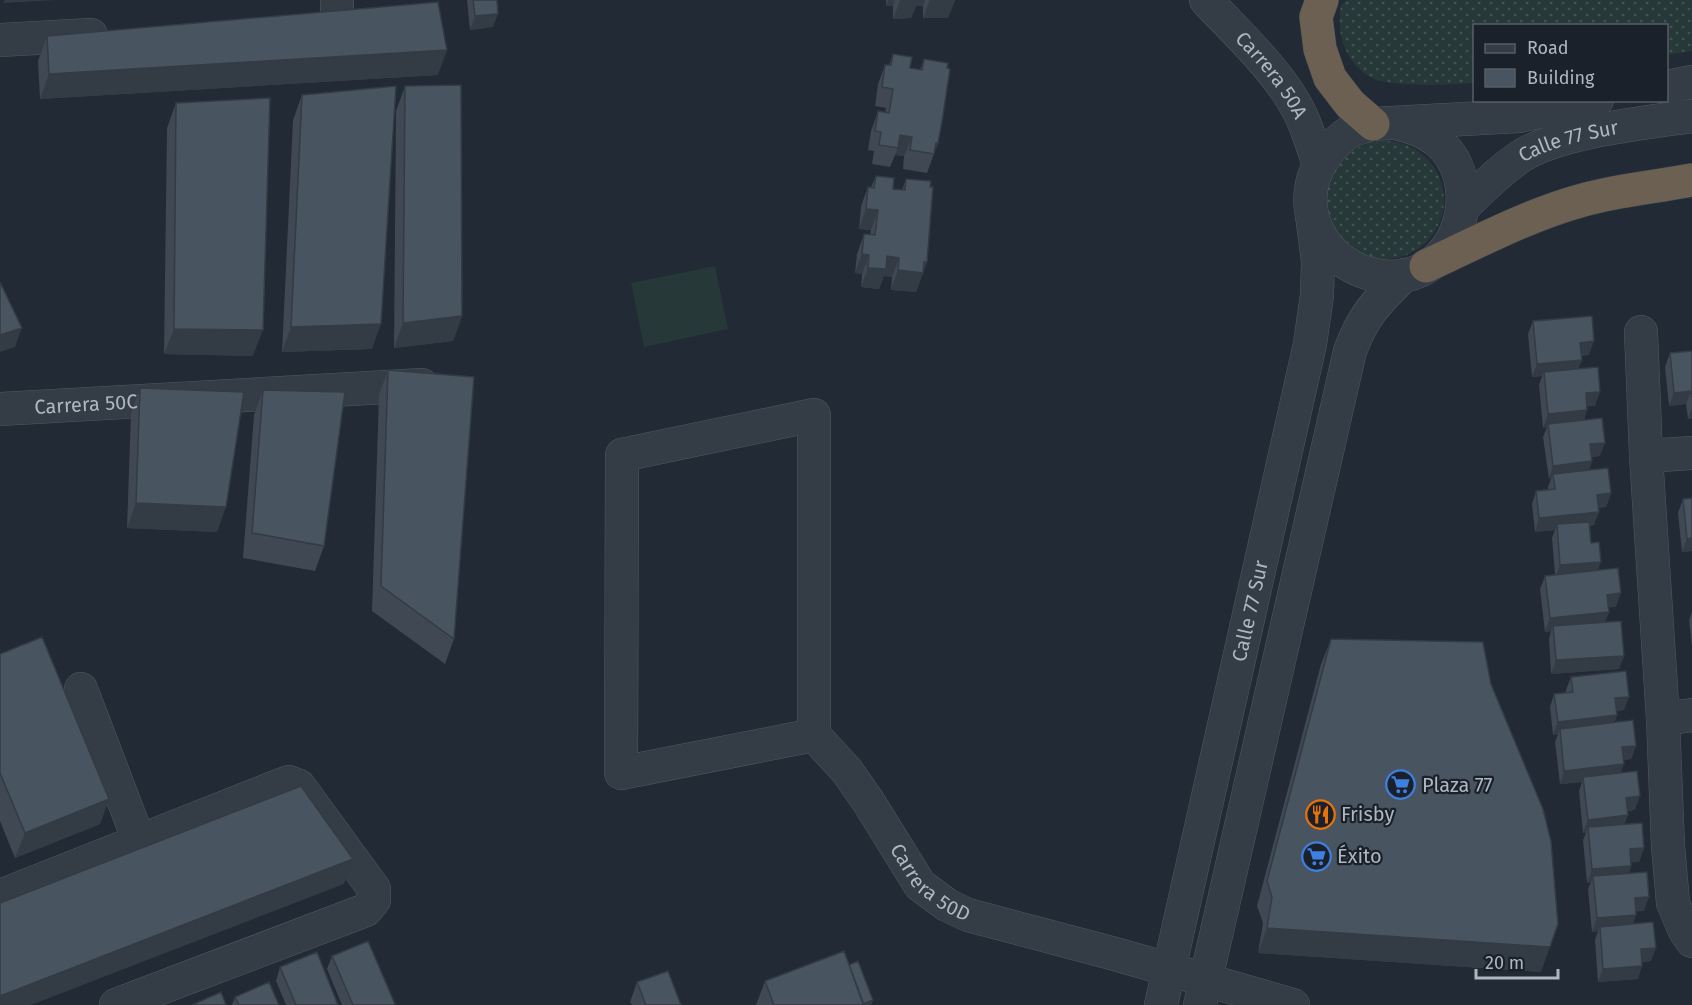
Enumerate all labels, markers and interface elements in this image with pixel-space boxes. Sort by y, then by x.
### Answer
legend [1473,24,1668,102]
street label: Carrera 50A [1231,26,1313,123]
text: Road [1527,37,1569,59]
text: Building [1527,67,1595,89]
street label: Calle 77 Sur [1514,115,1620,167]
street label: Carrera 50C [34,389,138,419]
street label: Calle 77 Sur [1227,558,1273,664]
supermarket icon: Plaza 77 [1385,769,1417,801]
place label: Plaza 77 [1422,773,1493,797]
restaurant icon: Frisby [1304,798,1336,830]
place label: Frisby [1341,802,1395,826]
street label: Carrera 50D [885,839,974,926]
supermarket icon: Éxito [1300,840,1332,872]
place label: Éxito [1337,844,1382,868]
scale bar [1476,942,1558,980]
text: 20 m [1485,952,1524,974]

